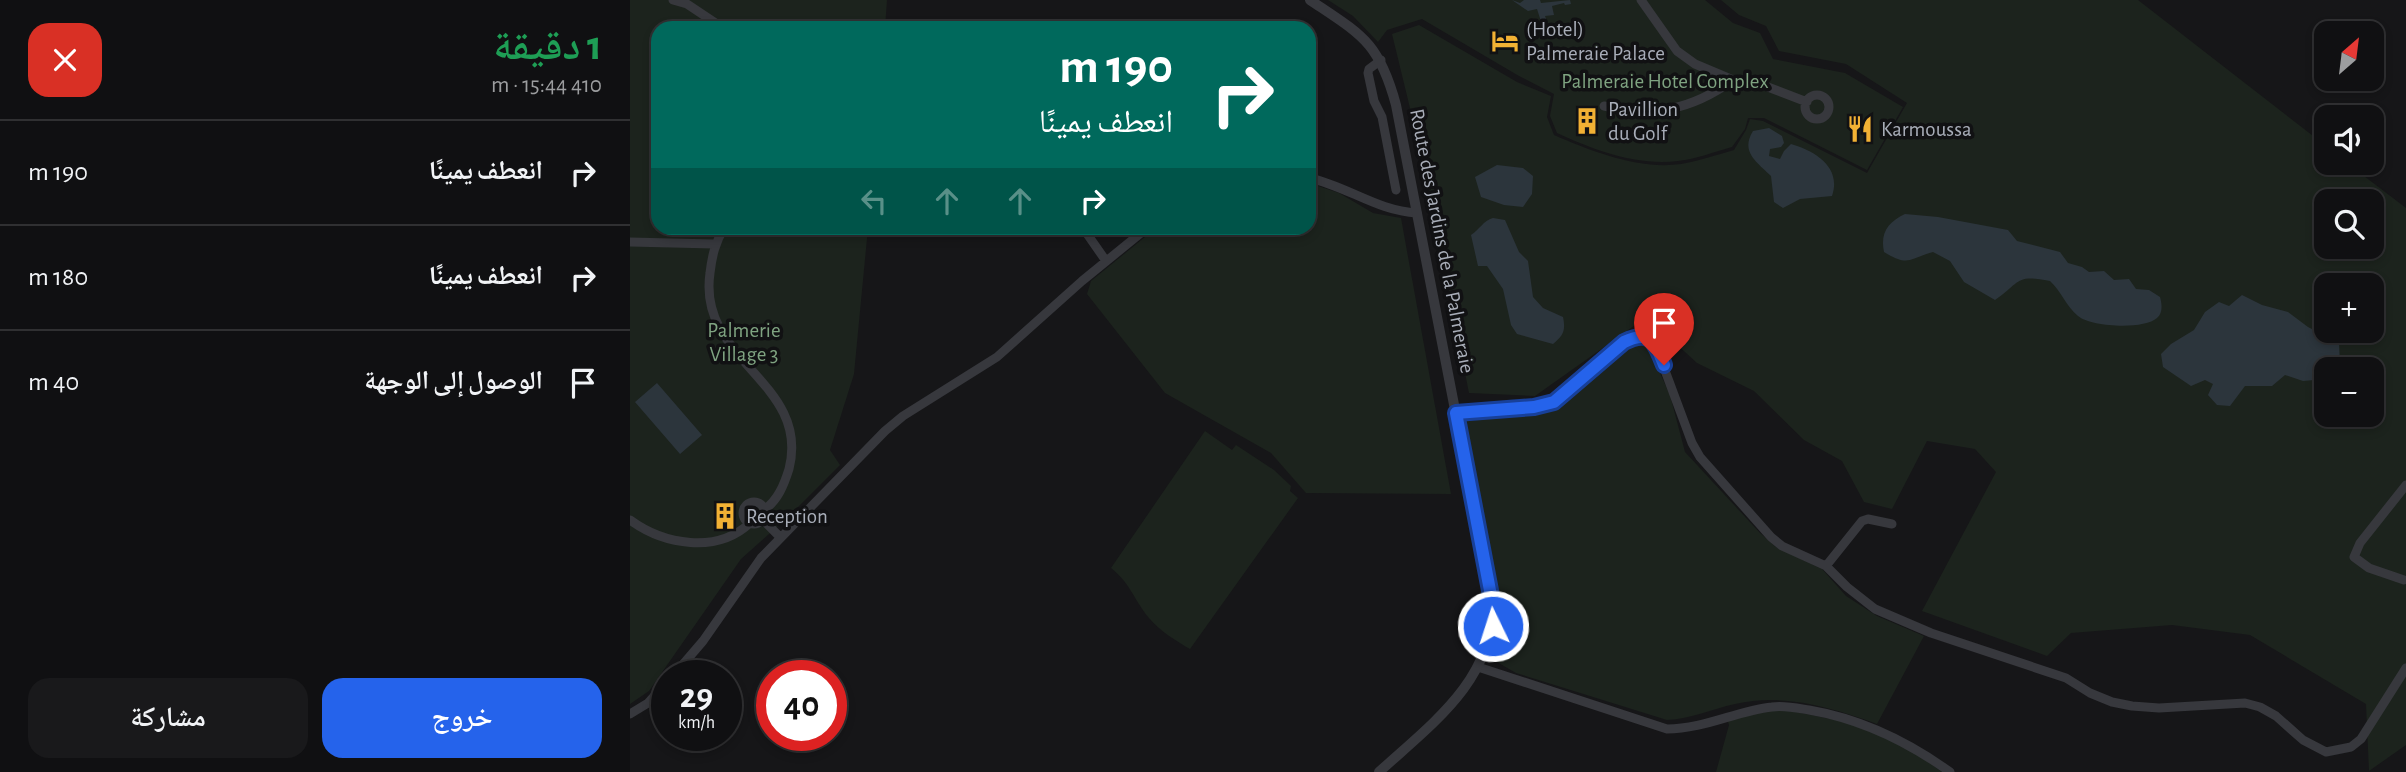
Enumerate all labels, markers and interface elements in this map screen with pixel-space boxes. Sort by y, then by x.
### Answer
place label: (Hotel) Palmeraie Palace [1526,19,1665,64]
north arrow [2314,21,2384,91]
map controls [2314,21,2384,427]
button: close [28,23,102,97]
text: 1 دقيقة [493,25,602,67]
hotel icon: (Hotel) Palmeraie Palace [1490,26,1520,56]
text: 190 m [1059,43,1173,92]
icon: right [1197,49,1288,140]
park label: Palmeraie Hotel Complex [1561,71,1769,92]
text: 410 m · 15:44 [491,74,602,97]
place label: Pavillion du Golf [1608,99,1678,144]
button: sound [2314,105,2384,175]
text: انعطف يمينًا [1039,106,1173,138]
building icon: Pavillion du Golf [1572,106,1602,136]
street label: Route des Jardins de la Palmeraie [1406,107,1478,375]
restaurant icon: Karmoussa [1845,114,1875,144]
place label: Karmoussa [1881,119,1972,140]
icon: right [564,154,602,192]
text: انعطف يمينًا [429,158,543,184]
text: 190 m [28,159,88,185]
icon: left [855,182,893,220]
icon: ahead [928,182,966,220]
icon: ahead [1001,182,1039,220]
icon: right [1074,182,1112,220]
button: search [2314,189,2384,259]
icon: right [564,259,602,297]
text: انعطف يمينًا [429,263,543,289]
text: 180 m [28,264,88,290]
button: + [2314,273,2384,343]
pin [1634,293,1694,365]
icon: arrive [1645,304,1683,342]
park label: Palmerie Village 3 [707,320,781,365]
button: − [2314,357,2384,427]
icon: arrive [564,364,602,402]
text: الوصول إلى الوجهة [364,368,543,394]
text: 40 m [28,369,79,395]
building icon: Reception [710,501,740,531]
place label: Reception [746,506,828,527]
position arrow [1456,589,1530,663]
speed limit sign: 40 [756,660,847,751]
button: مشاركة [28,678,308,758]
button: خروج [322,678,602,758]
text: 29 [680,679,713,714]
text: km/h [678,714,715,732]

